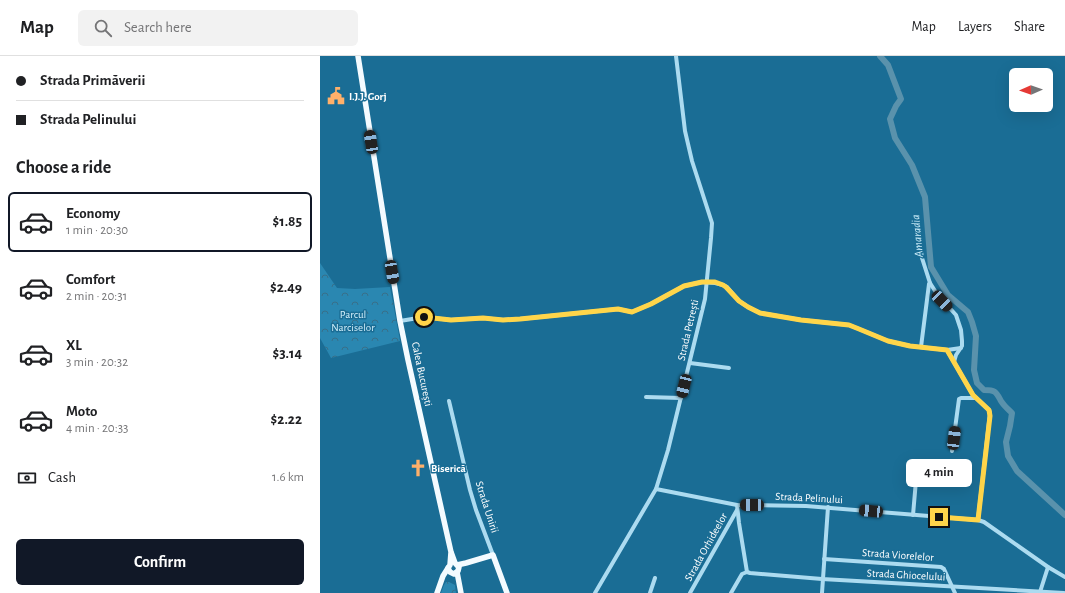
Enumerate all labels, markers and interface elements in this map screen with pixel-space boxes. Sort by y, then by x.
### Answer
search box [78,10,358,46]
icon: search [92,17,114,39]
text: Map [20,18,54,37]
text: Search here [124,20,192,35]
text: Map [911,20,936,34]
text: Layers [958,20,992,34]
text: Share [1014,20,1045,34]
north arrow [1009,68,1053,112]
map controls [1009,68,1053,112]
text: Strada Primăverii [40,73,145,88]
public building icon: I.J.J. Gorj [326,86,346,106]
place label: I.J.J. Gorj [349,91,387,102]
text: Strada Pelinului [40,112,136,127]
car [363,129,379,155]
text: Choose a ride [16,159,111,177]
icon: car [18,204,54,240]
text: Economy [66,206,120,221]
text: $1.85 [273,214,302,229]
water label: Amaradia [909,214,925,259]
text: 1 min · 20:30 [66,224,128,237]
car [384,259,400,285]
icon: car [18,270,54,306]
text: Comfort [66,272,115,287]
text: $2.49 [270,280,302,295]
car [929,288,955,314]
text: 2 min · 20:31 [66,290,127,303]
street label: Strada Petrești [676,298,701,362]
route start [415,308,433,326]
park label: Parcul Narciselor [331,309,375,333]
icon: car [18,336,54,372]
text: XL [66,338,82,353]
street label: Calea București [409,341,434,407]
text: $3.14 [272,346,302,361]
text: 3 min · 20:32 [66,356,128,369]
car [675,373,693,399]
icon: car [18,402,54,438]
text: Moto [66,404,98,419]
text: $2.22 [271,412,302,427]
text: 4 min · 20:33 [66,422,128,435]
car [947,425,961,451]
church icon: Biserică [408,458,428,478]
callout: 4 min [906,459,972,487]
place label: Biserică [431,463,466,474]
text: 4 min [924,466,954,479]
icon: cash [16,467,38,489]
text: Cash [48,470,76,485]
text: 1.6 km [272,471,304,484]
street label: Strada Unirii [473,480,501,534]
street label: Strada Pelinului [775,491,843,505]
car [740,499,764,511]
car [859,504,883,518]
route end [930,508,948,526]
street label: Strada Orhideelor [683,511,729,583]
button: Confirm [16,539,304,585]
street label: Strada Viorelelor [862,547,935,563]
street label: Strada Ghiocelului [866,567,946,583]

